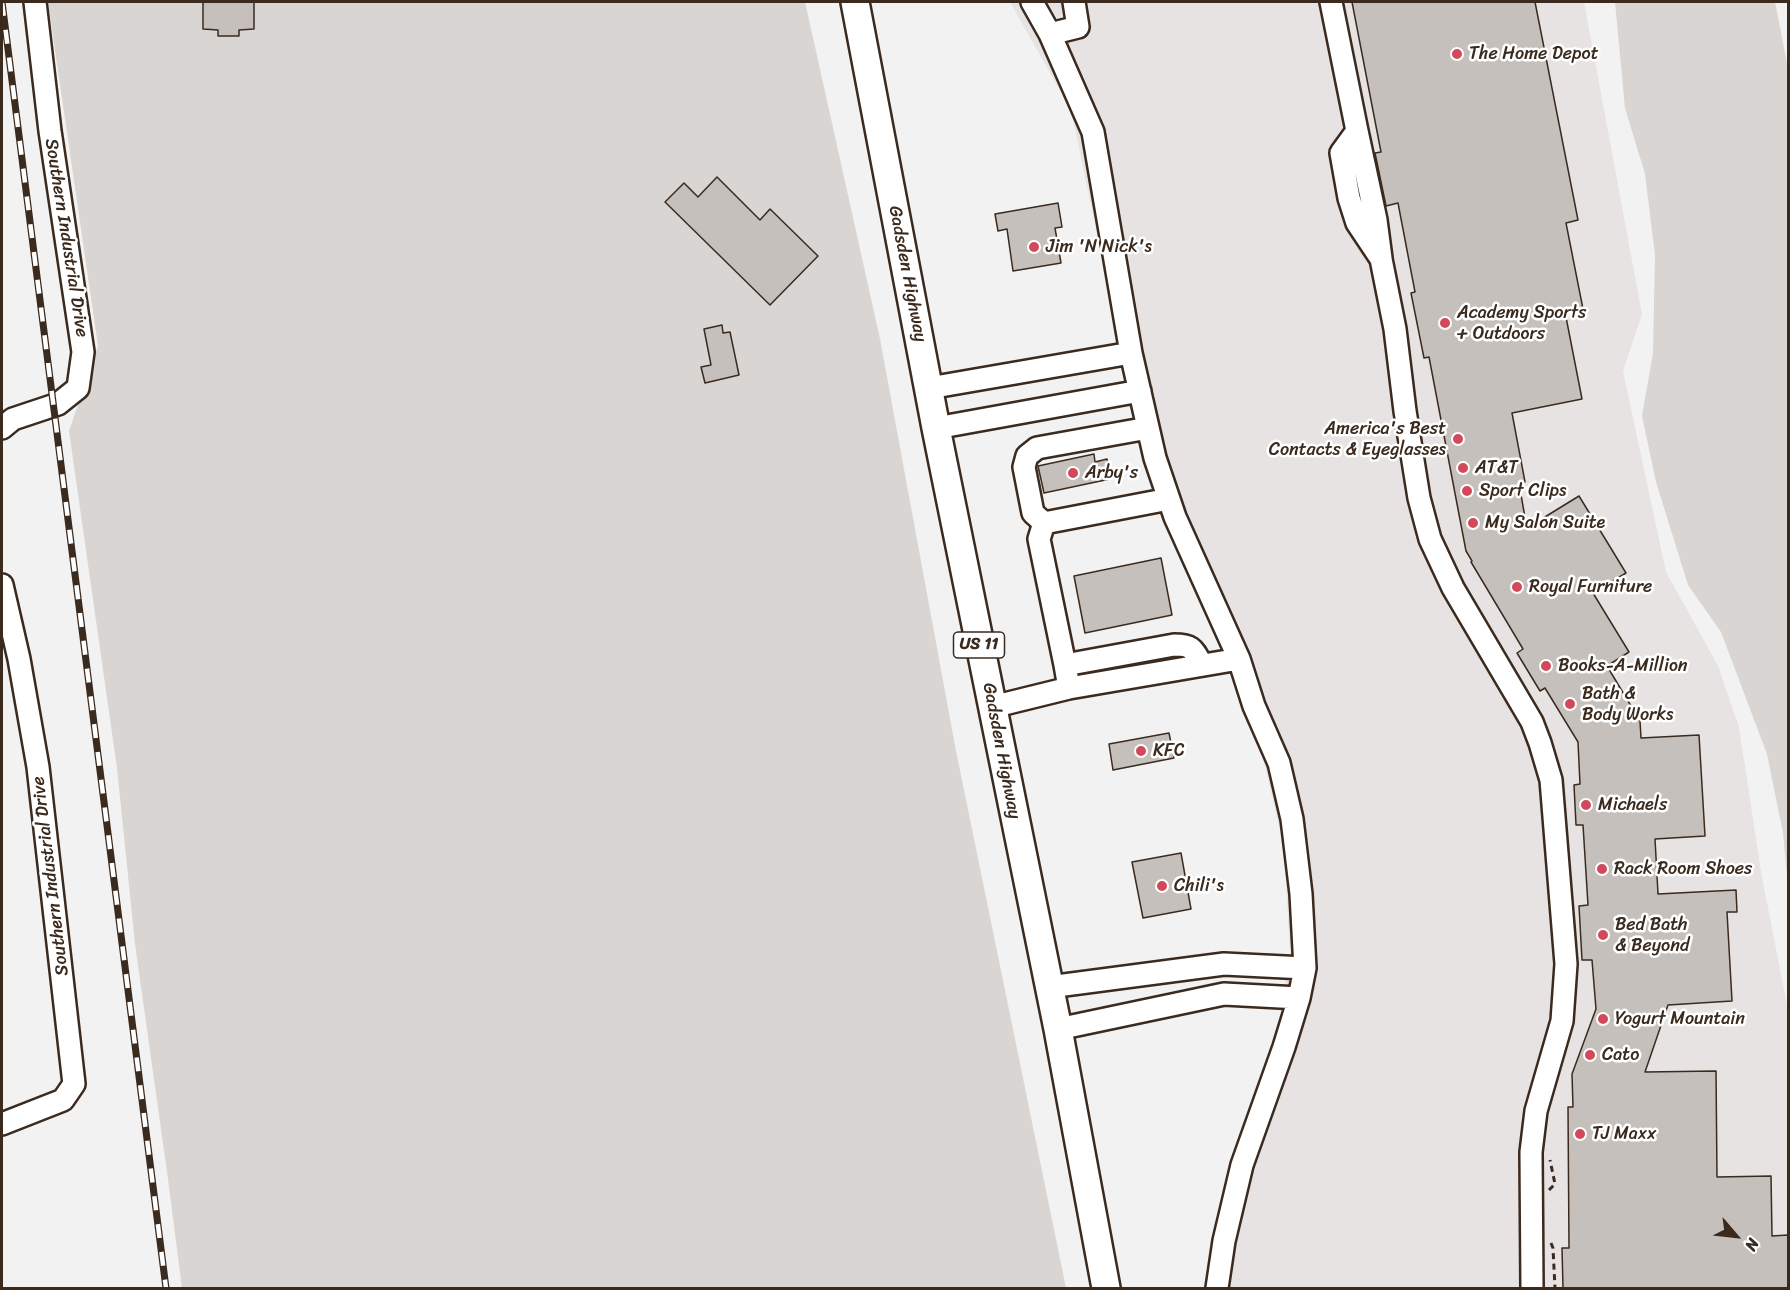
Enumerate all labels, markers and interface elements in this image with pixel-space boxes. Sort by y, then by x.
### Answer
place label: The Home Depot [1469,43,1599,65]
marker: The Home Depot [1450,47,1464,61]
street label: Southern Industrial Drive [40,137,92,339]
street label: Gadsden Highway [883,204,931,344]
place label: Jim 'N Nick's [1046,236,1152,258]
marker: Jim 'N Nick's [1027,240,1041,254]
place label: Academy Sports + Outdoors [1457,302,1586,344]
marker: Academy Sports + Outdoors [1438,316,1452,330]
place label: America's Best Contacts & Eyeglasses [1269,418,1446,460]
marker: America's Best Contacts & Eyeglasses [1451,432,1465,446]
place label: AT&T [1475,457,1518,479]
marker: AT&T [1456,461,1470,475]
place label: Arby's [1085,462,1138,484]
marker: Arby's [1066,466,1080,480]
place label: Sport Clips [1479,480,1566,502]
marker: Sport Clips [1460,484,1474,498]
place label: My Salon Suite [1485,512,1605,534]
marker: My Salon Suite [1466,516,1480,530]
place label: Royal Furniture [1529,576,1652,598]
marker: Royal Furniture [1510,580,1524,594]
road number: US 11 [954,632,1004,658]
place label: Books-A-Million [1558,655,1687,677]
marker: Books-A-Million [1539,659,1553,673]
street label: Gadsden Highway [977,681,1025,821]
place label: Bath & Body Works [1582,683,1673,726]
marker: Bath & Body Works [1563,697,1577,711]
place label: KFC [1153,740,1185,762]
marker: KFC [1134,744,1148,758]
street label: Southern Industrial Drive [28,775,74,977]
place label: Michaels [1598,794,1667,816]
marker: Michaels [1579,798,1593,812]
place label: Rack Room Shoes [1614,858,1752,880]
marker: Rack Room Shoes [1595,862,1609,876]
place label: Chili's [1174,875,1224,897]
marker: Chili's [1155,879,1169,893]
place label: Bed Bath & Beyond [1615,914,1689,956]
marker: Bed Bath & Beyond [1596,928,1610,942]
place label: Yogurt Mountain [1615,1008,1745,1030]
marker: Yogurt Mountain [1596,1012,1610,1026]
place label: Cato [1602,1044,1639,1066]
marker: Cato [1583,1048,1597,1062]
place label: TJ Maxx [1592,1123,1656,1145]
marker: TJ Maxx [1573,1127,1587,1141]
north arrow [1706,1206,1766,1266]
text: N [1737,1233,1768,1256]

